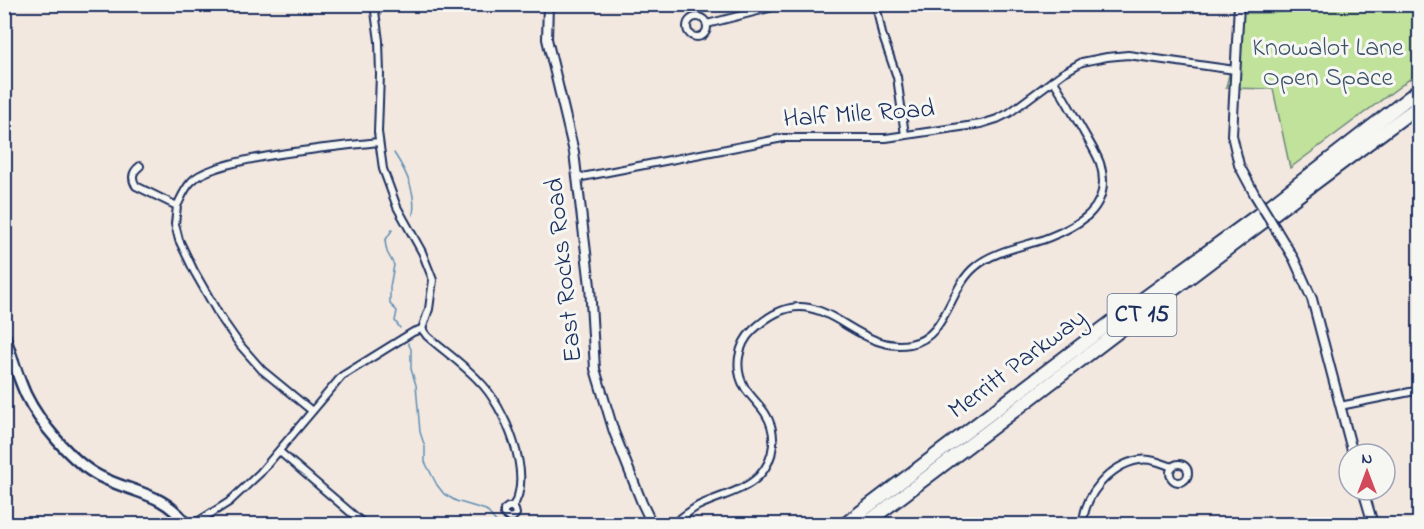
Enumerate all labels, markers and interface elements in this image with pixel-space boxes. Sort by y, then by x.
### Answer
park label: Knowalot Lane Open Space [1252,30,1404,98]
street label: Half Mile Road [782,91,936,139]
street label: East Rocks Road [536,175,594,364]
road number: CT 15 [1108,294,1176,336]
street label: Merritt Parkway [941,300,1095,430]
north arrow [1337,442,1397,502]
text: N [1362,447,1373,471]

